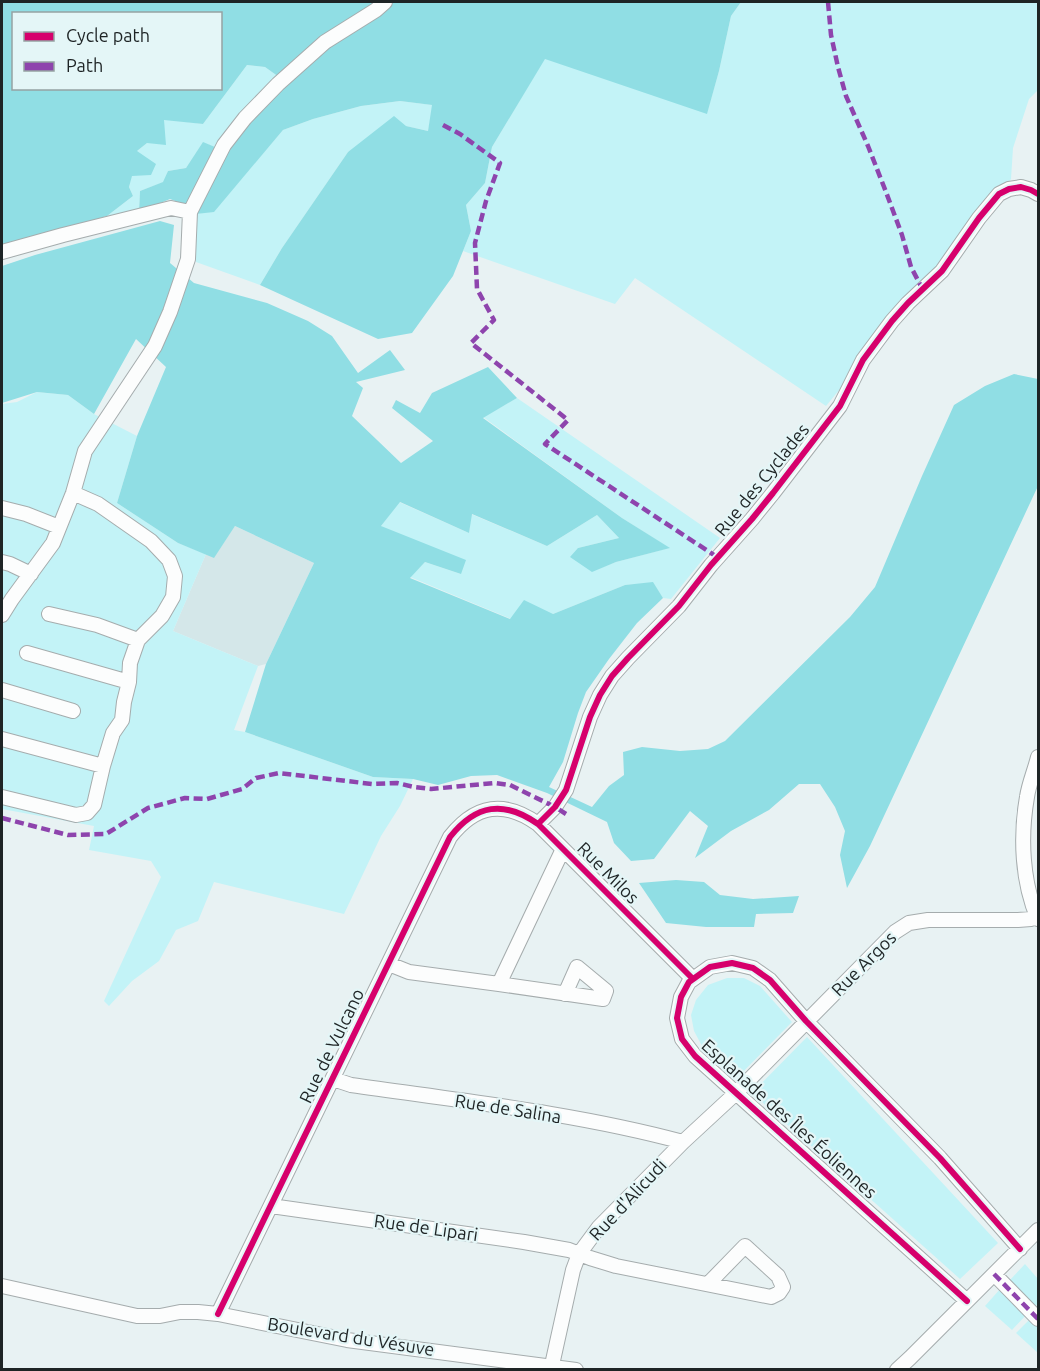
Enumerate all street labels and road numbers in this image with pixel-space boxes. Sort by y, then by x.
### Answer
street label: Rue des Cyclades [710,419,813,539]
street label: Rue Milos [574,837,644,907]
street label: Rue Argos [827,927,900,1000]
street label: Rue de Vulcano [295,985,367,1106]
street label: Esplanade des Îles Éoliennes [698,1034,882,1202]
street label: Rue de Salina [454,1090,563,1126]
street label: Rue d'Alicudi [585,1155,670,1244]
street label: Rue de Lipari [373,1210,479,1244]
street label: Boulevard du Vésuve [266,1313,436,1359]

